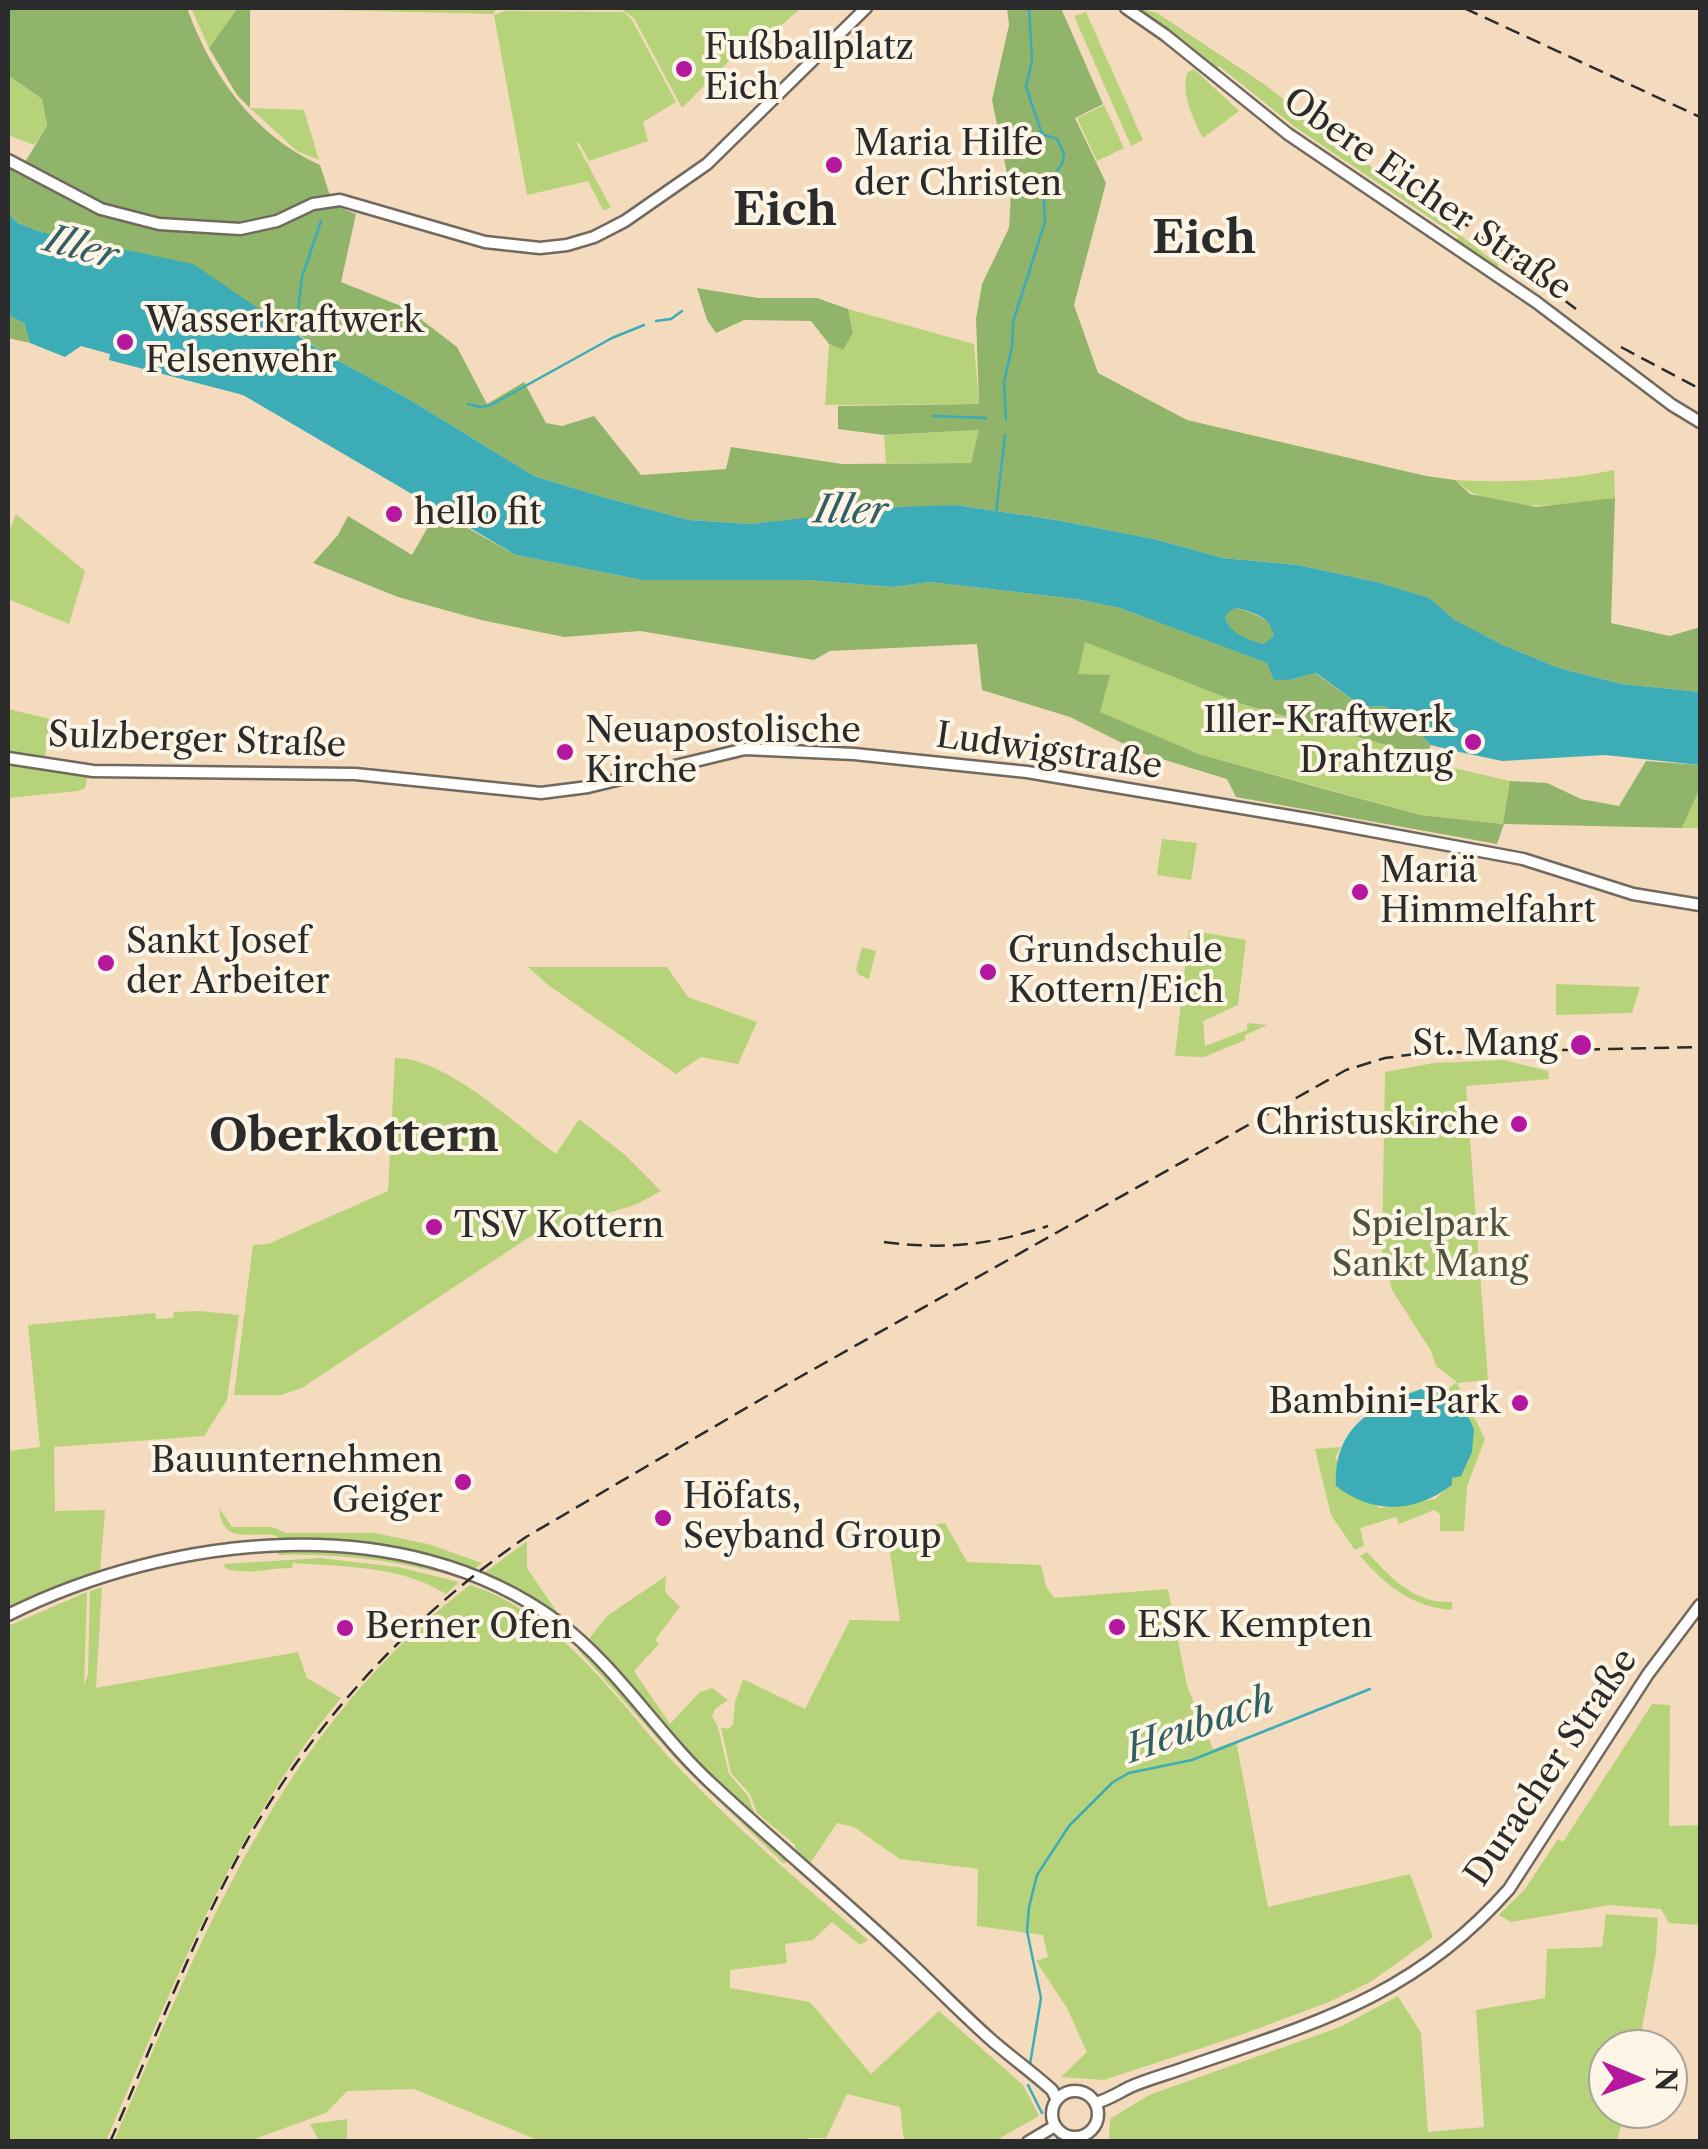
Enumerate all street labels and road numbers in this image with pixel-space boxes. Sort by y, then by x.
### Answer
street label: Obere Eicher Straße [1275,80,1579,310]
street label: Sulzberger Straße [47,715,347,767]
street label: Ludwigstraße [933,715,1165,789]
street label: Duracher Straße [1457,1641,1647,1895]

